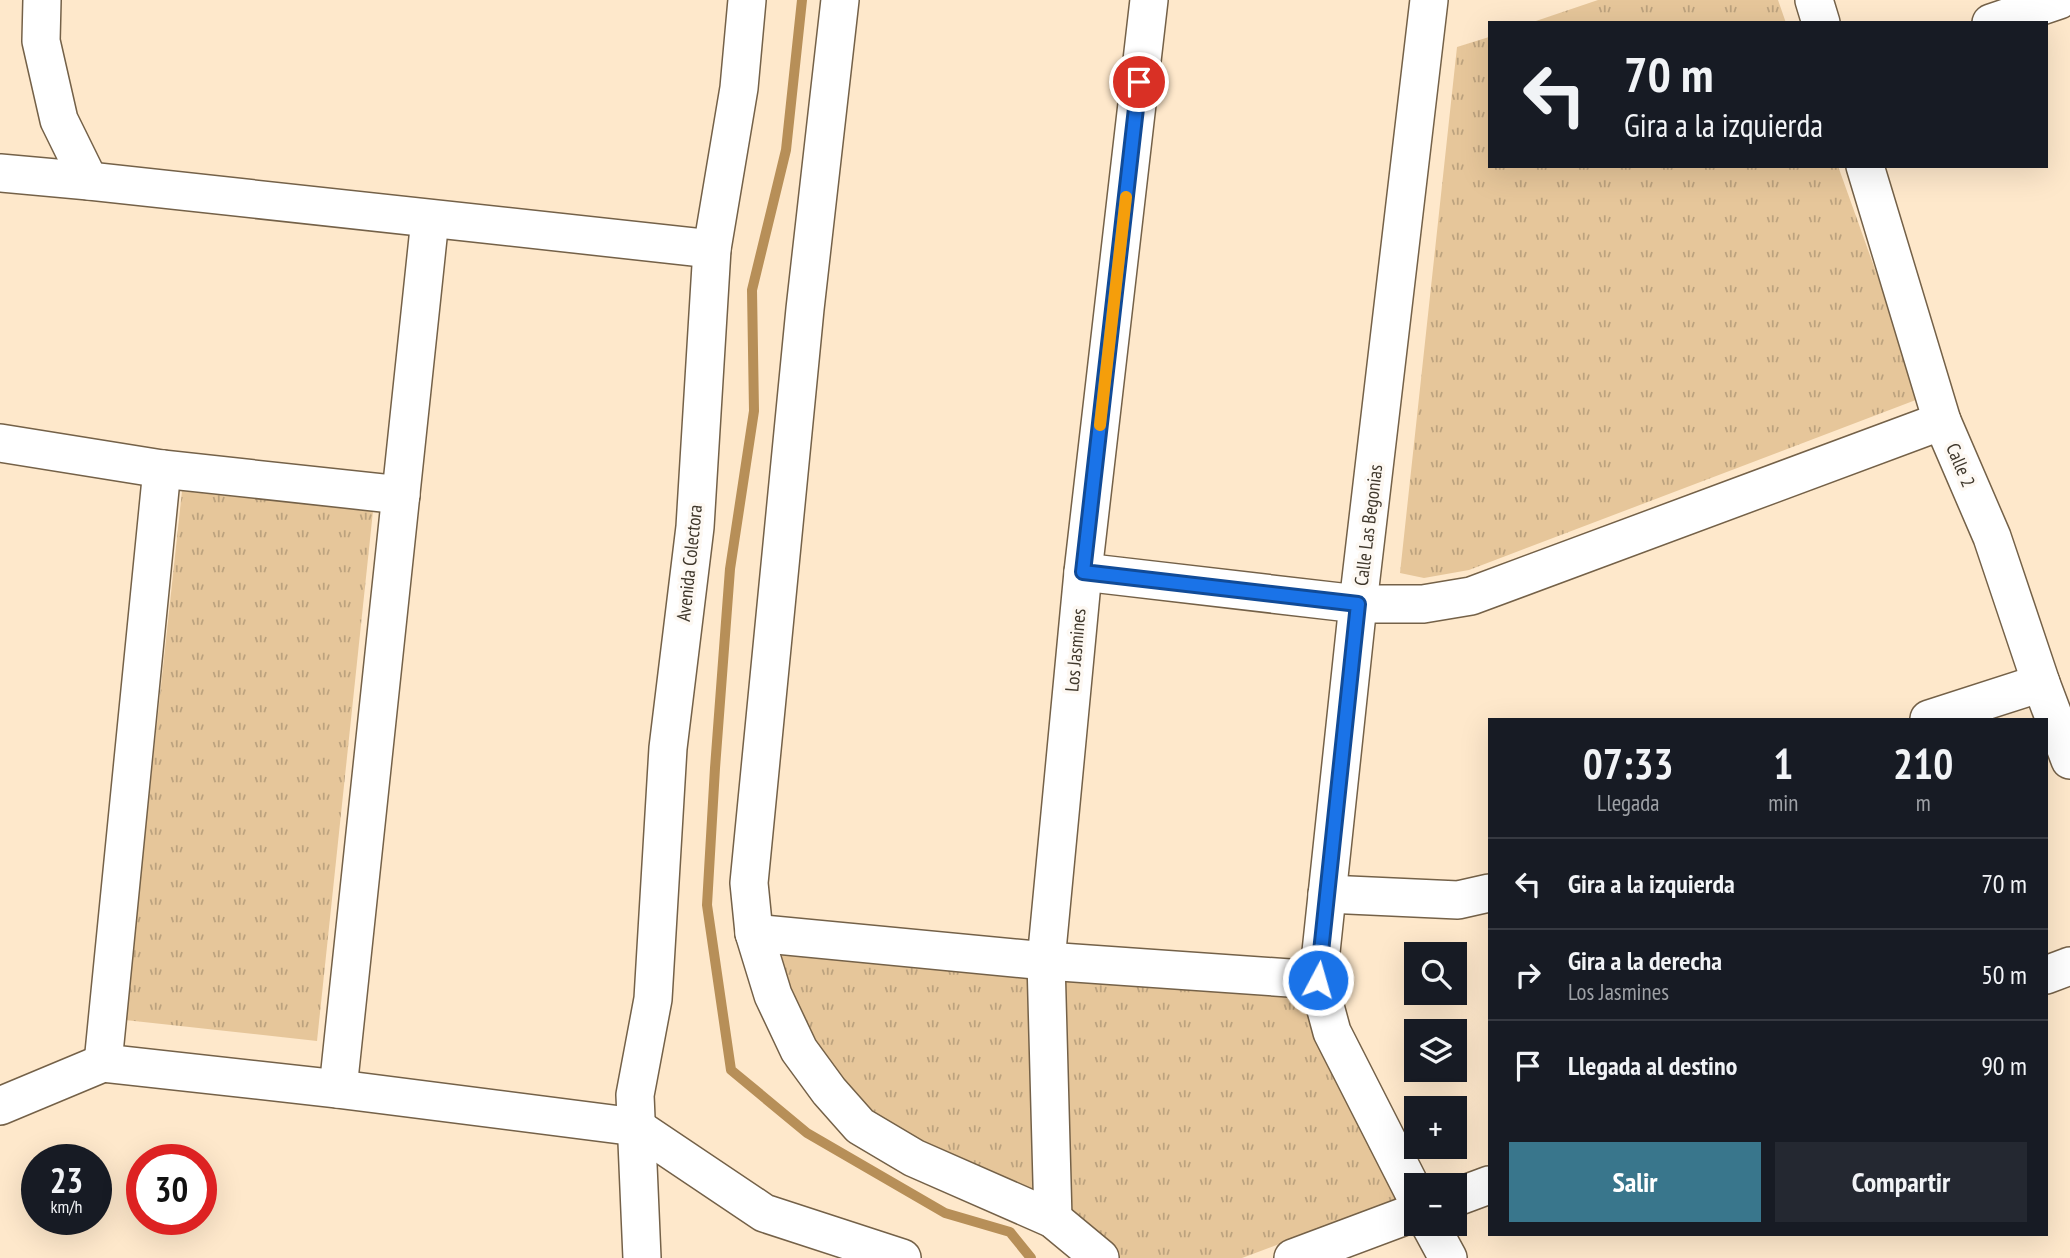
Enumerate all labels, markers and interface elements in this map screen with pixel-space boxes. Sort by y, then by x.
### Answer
text: 70 m [1624,42,1713,106]
icon: left [1509,49,1600,140]
pin [1109,52,1169,112]
icon: arrive [1120,63,1158,101]
text: Gira a la izquierda [1624,104,1823,146]
street label: Calle 2 [1941,439,1981,491]
street label: Calle Las Begonias [1349,463,1387,587]
street label: Avenida Colectora [671,503,707,623]
street label: Los Jasmines [1059,607,1091,693]
text: 07:33 [1583,736,1674,791]
text: 1 [1773,736,1793,791]
text: 210 [1893,736,1953,791]
text: Llegada [1597,788,1659,817]
text: min [1768,788,1798,817]
text: m [1916,788,1931,817]
icon: left [1509,865,1547,903]
text: Gira a la izquierda [1568,867,1735,900]
text: 70 m [1981,867,2027,900]
map controls [1404,942,1467,1236]
button: search [1404,942,1467,1005]
position arrow [1281,943,1355,1017]
text: Gira a la derecha [1568,944,1722,977]
icon: right [1509,956,1547,994]
text: 50 m [1981,958,2027,991]
text: Los Jasmines [1568,977,1669,1006]
button: layers [1404,1019,1467,1082]
icon: arrive [1509,1047,1547,1085]
text: Llegada al destino [1568,1049,1737,1082]
text: 90 m [1981,1049,2027,1082]
button: + [1404,1096,1467,1159]
button: Salir [1509,1142,1761,1222]
button: Compartir [1775,1142,2027,1222]
speed limit sign: 30 [126,1144,217,1235]
text: 23 [50,1157,83,1203]
button: − [1404,1173,1467,1236]
text: km/h [51,1195,82,1218]

